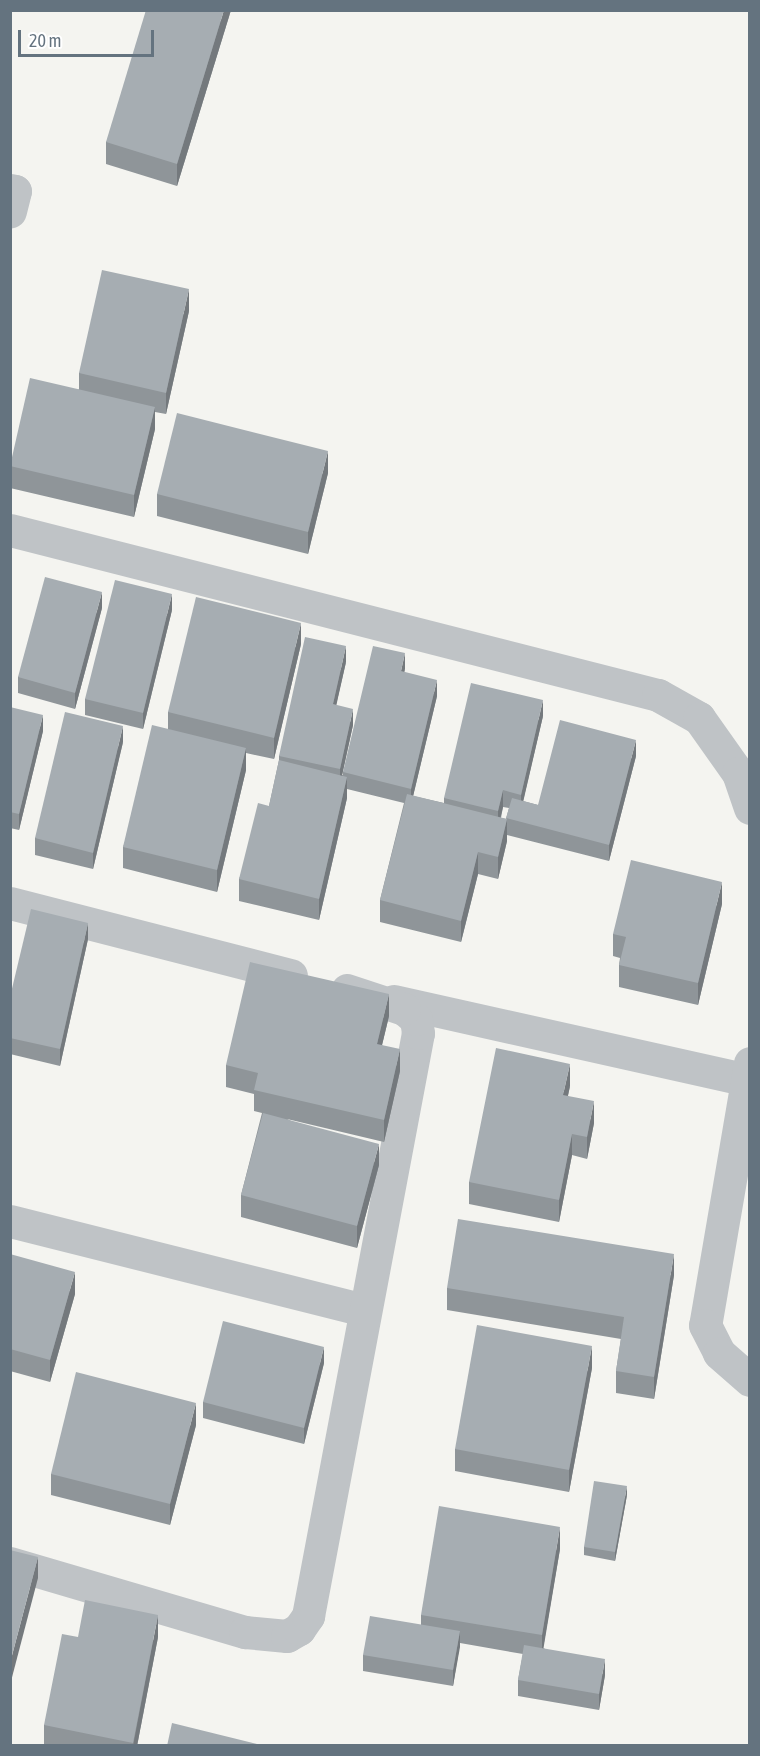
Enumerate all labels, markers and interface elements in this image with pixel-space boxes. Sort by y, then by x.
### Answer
scale bar [21,18,158,56]
text: 20 m [29,30,61,51]

